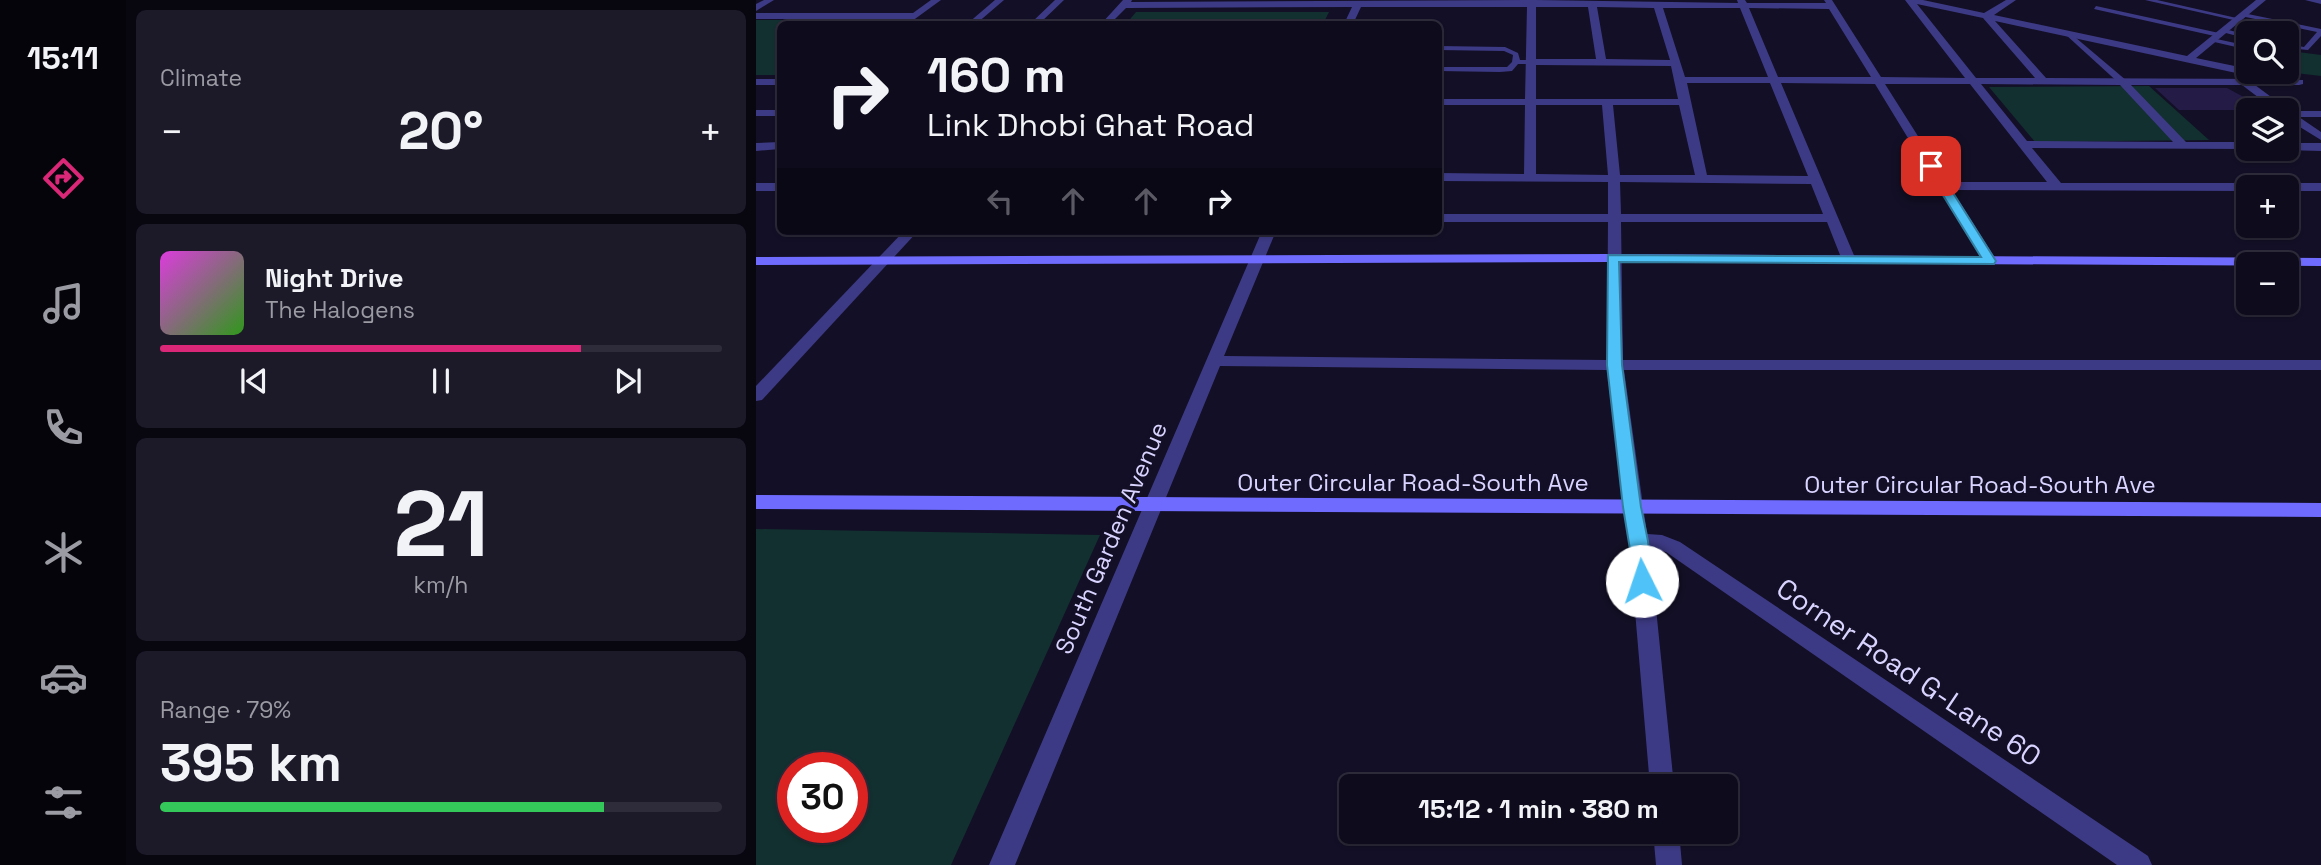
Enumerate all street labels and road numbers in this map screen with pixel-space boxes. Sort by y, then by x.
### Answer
street label: South Garden Avenue [1048,417,1174,659]
street label: Outer Circular Road-South Ave [1237,467,1589,498]
street label: Outer Circular Road-South Ave [1804,469,2156,500]
street label: Corner Road G-Lane 60 [1770,570,2048,774]

